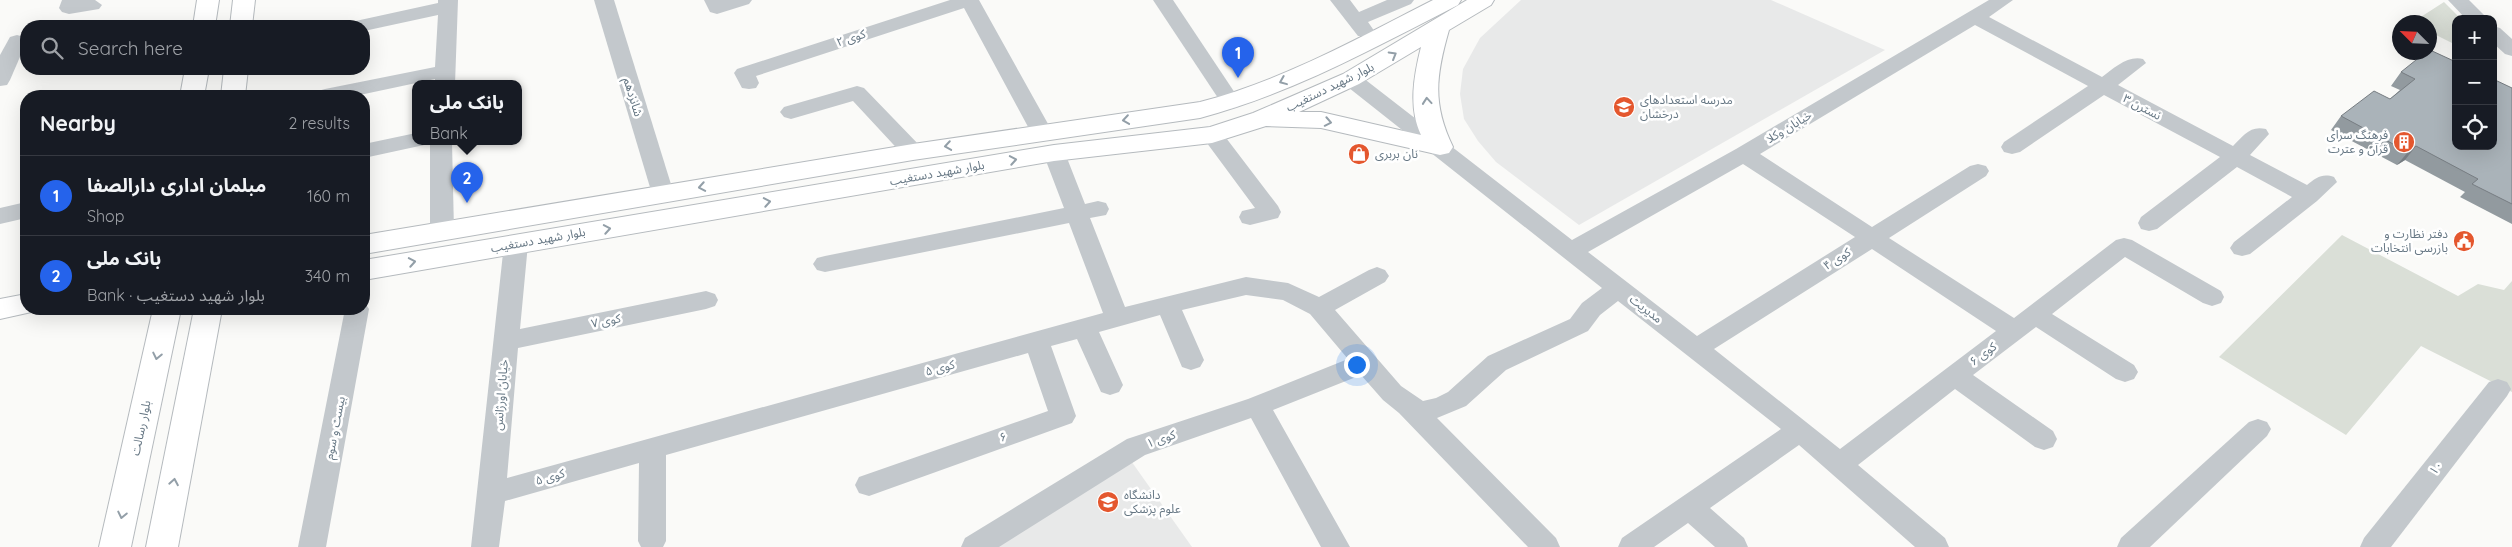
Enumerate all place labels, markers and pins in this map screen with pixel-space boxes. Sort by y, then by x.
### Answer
pin: 1 [1222,37,1254,78]
place label: مدرسه استعدادهای درخشان [1640,92,1733,121]
school or university icon: مدرسه استعدادهای درخشان [1612,95,1636,119]
place label: فرهنگ سرای قرآن و عترت [2327,127,2388,156]
building icon: فرهنگ سرای قرآن و عترت [2392,130,2416,154]
shop icon: نان بربری [1347,142,1371,166]
place label: نان بربری [1375,146,1418,161]
pin: 2 [451,162,483,203]
place label: دفتر نظارت و بازرسی انتخابات [2371,226,2448,255]
public building icon: دفتر نظارت و بازرسی انتخابات [2452,229,2476,253]
place label: دانشگاه علوم پزشکی [1124,487,1181,518]
school or university icon: دانشگاه علوم پزشکی [1096,490,1120,514]

